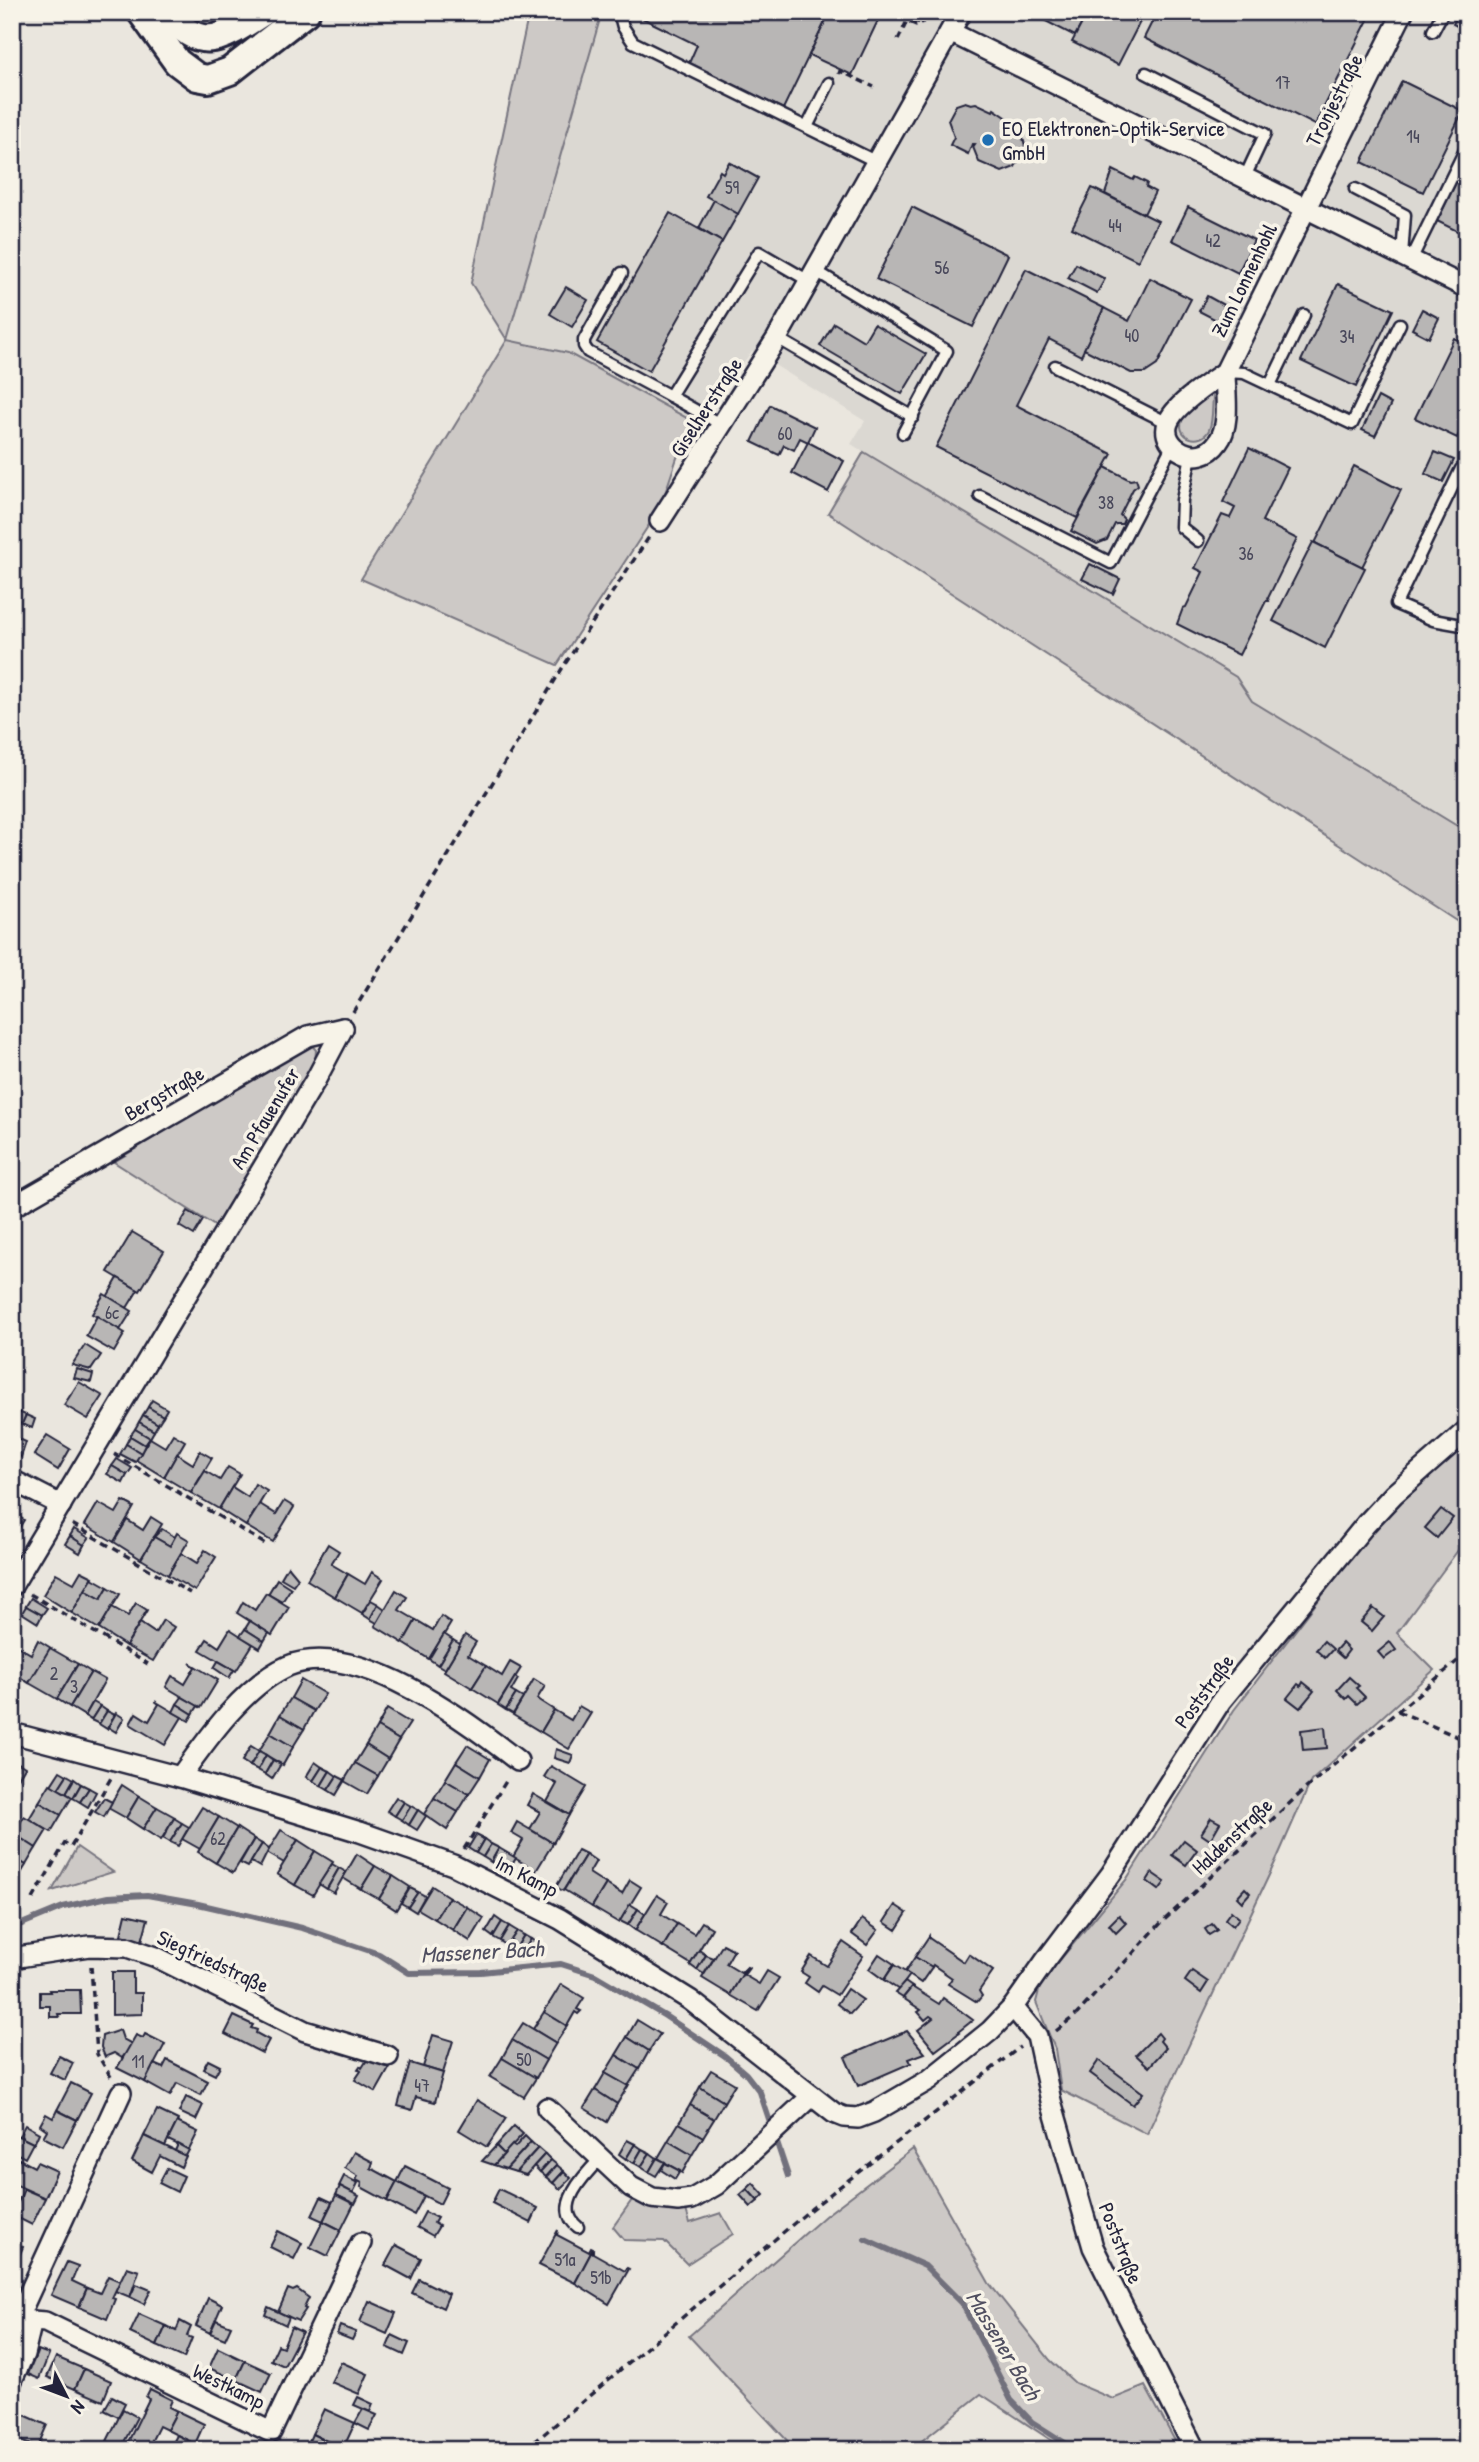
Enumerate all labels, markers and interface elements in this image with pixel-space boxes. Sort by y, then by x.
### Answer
street label: Tronjestraße [1298,49,1370,151]
house number: 17 [1275,70,1291,95]
place label: EO Elektronen-Optik-Service GmbH [1002,114,1225,167]
house number: 14 [1406,124,1420,149]
marker: EO Elektronen-Optik-Service GmbH [980,132,996,148]
house number: 59 [725,175,739,200]
house number: 44 [1108,213,1122,238]
street label: Zum Lonnenhohl [1204,218,1284,342]
house number: 42 [1205,228,1221,253]
house number: 56 [935,255,949,280]
house number: 40 [1125,323,1139,348]
house number: 34 [1340,324,1355,349]
street label: Giselherstraße [663,352,749,462]
house number: 60 [777,421,793,446]
house number: 38 [1098,490,1114,515]
house number: 36 [1238,541,1254,566]
street label: Bergstraße [119,1059,209,1127]
street label: Am Pfauenufer [223,1062,307,1174]
house number: 6c [105,1300,119,1325]
street label: Poststraße [1167,1648,1241,1734]
house number: 2 [50,1661,59,1686]
house number: 3 [70,1674,78,1699]
street label: Haldenstraße [1185,1791,1279,1881]
house number: 62 [210,1826,226,1851]
street label: Im Kamp [491,1848,563,1904]
street label: Siegfriedstraße [152,1922,274,2000]
water label: Massener Bach [420,1932,545,1970]
house number: 50 [516,2047,532,2072]
house number: 11 [131,2049,145,2074]
house number: 47 [414,2073,430,2098]
street label: Poststraße [1092,2198,1150,2288]
house number: 51a [554,2247,576,2272]
house number: 51b [590,2265,612,2290]
water label: Massener Bach [959,2285,1050,2407]
street label: Westkamp [188,2356,270,2416]
north arrow [32,2360,102,2430]
text: N [66,2395,92,2420]

